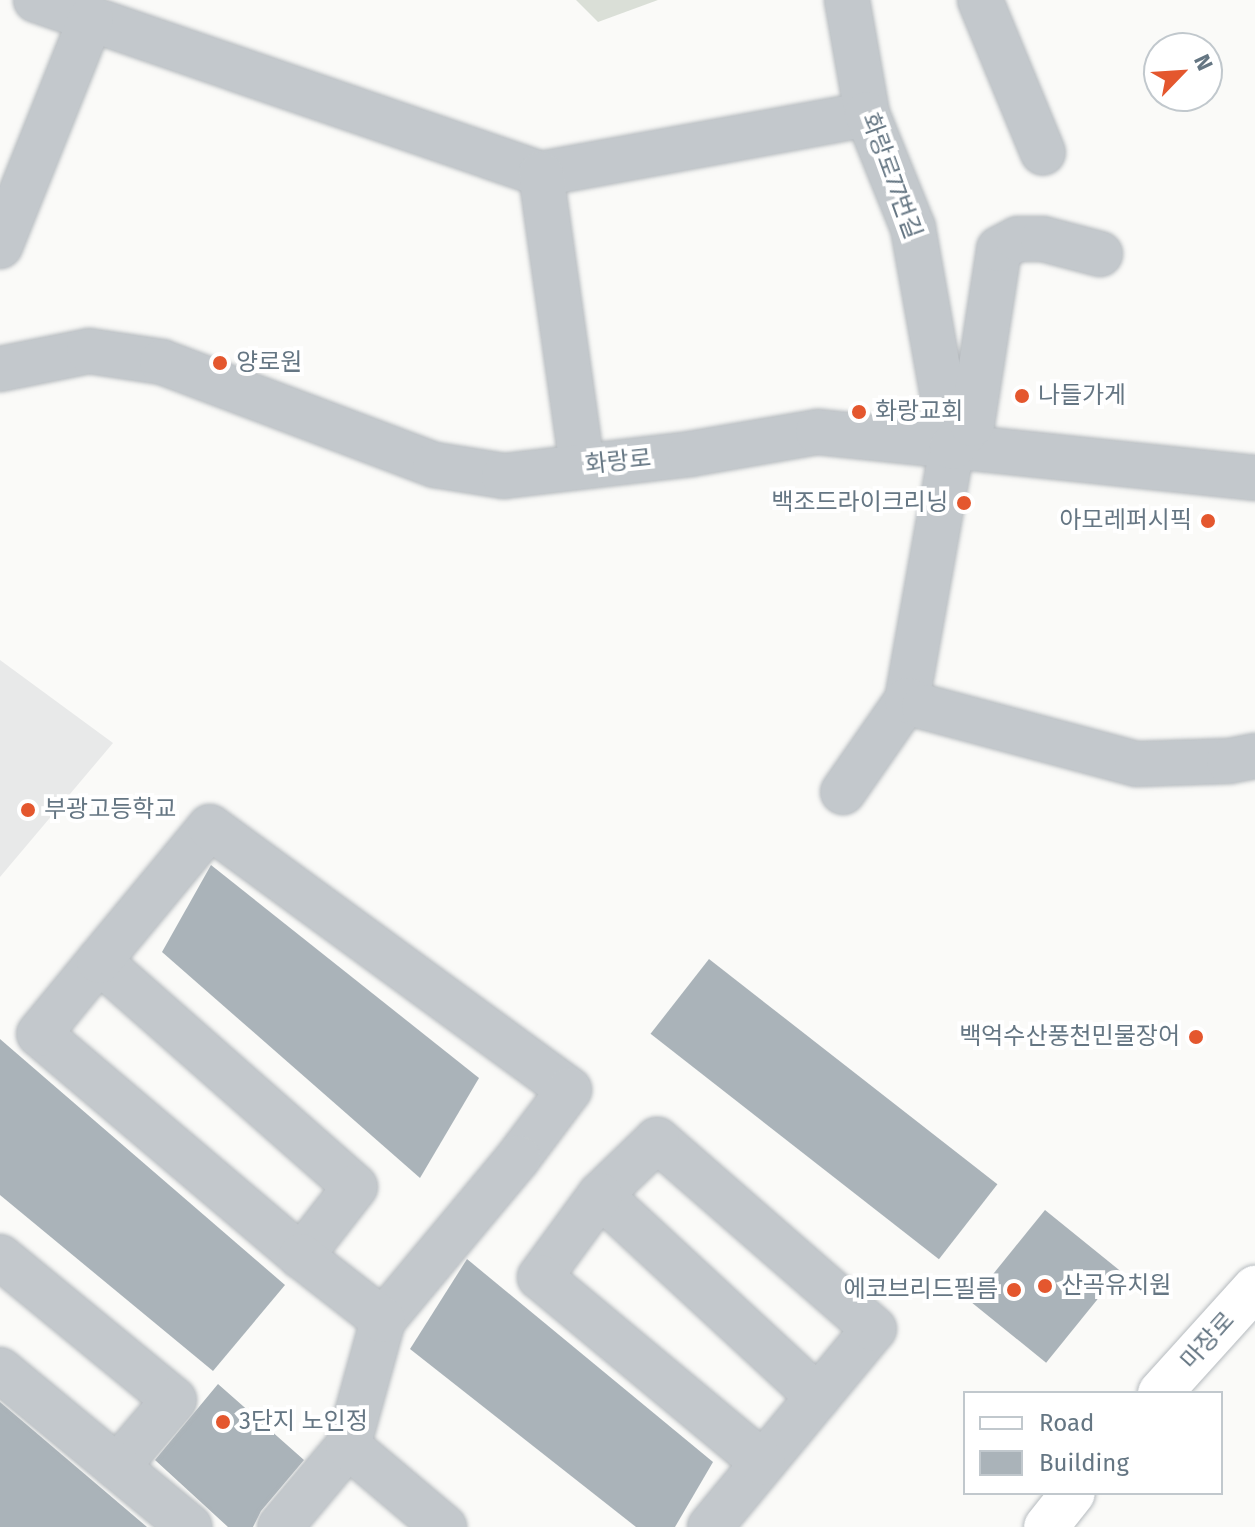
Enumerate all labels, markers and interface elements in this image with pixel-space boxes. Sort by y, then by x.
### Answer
north arrow [1143,32,1223,112]
text: N [1188,50,1219,75]
street label: 화랑로77번길 [855,109,927,243]
place label: 양로원 [236,349,302,377]
marker: 양로원 [211,354,229,372]
place label: 나들가게 [1038,382,1126,410]
marker: 나들가게 [1013,387,1031,405]
place label: 화랑교회 [875,398,963,426]
marker: 화랑교회 [850,403,868,421]
street label: 화랑로 [584,444,652,480]
place label: 백조드라이크리닝 [771,489,948,517]
marker: 백조드라이크리닝 [955,494,973,512]
place label: 아모레퍼시픽 [1060,507,1192,535]
marker: 아모레퍼시픽 [1199,512,1217,530]
place label: 부광고등학교 [44,796,176,824]
marker: 부광고등학교 [19,801,37,819]
place label: 백억수산풍천민물장어 [959,1023,1180,1051]
marker: 백억수산풍천민물장어 [1187,1028,1205,1046]
place label: 산곡유치원 [1061,1272,1171,1300]
place label: 에코브리드필름 [843,1276,998,1304]
marker: 산곡유치원 [1036,1277,1054,1295]
marker: 에코브리드필름 [1005,1281,1023,1299]
street label: 마장로 [1175,1307,1241,1375]
legend [963,1391,1223,1495]
place label: 3단지 노인정 [239,1408,368,1436]
text: Road [1039,1409,1094,1437]
marker: 3단지 노인정 [214,1413,232,1431]
text: Building [1039,1449,1129,1477]

